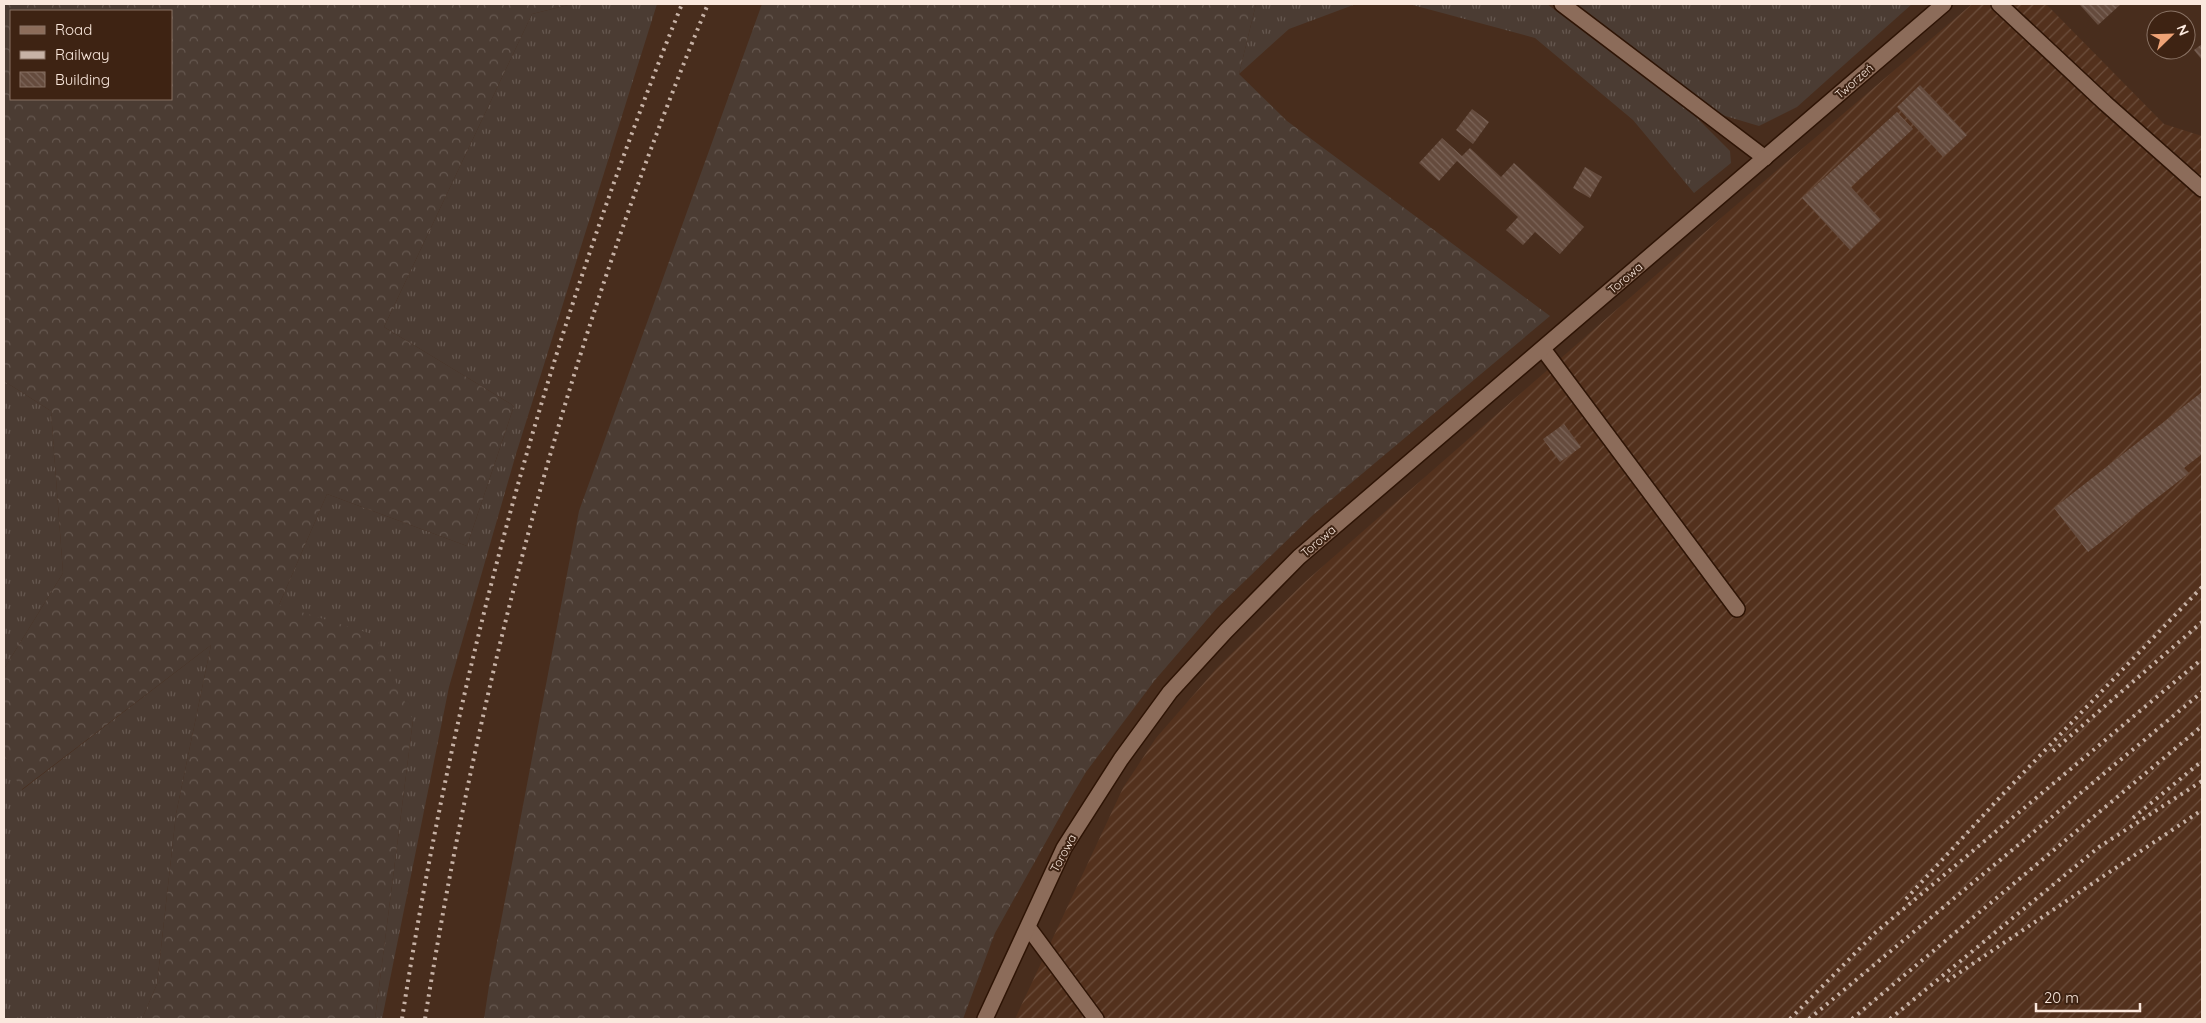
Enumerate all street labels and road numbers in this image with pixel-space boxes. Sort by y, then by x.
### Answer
street label: Tworzeń [1832,60,1876,102]
street label: Torowa [1605,259,1645,297]
street label: Torowa [1298,522,1338,560]
street label: Torowa [1047,831,1079,875]

